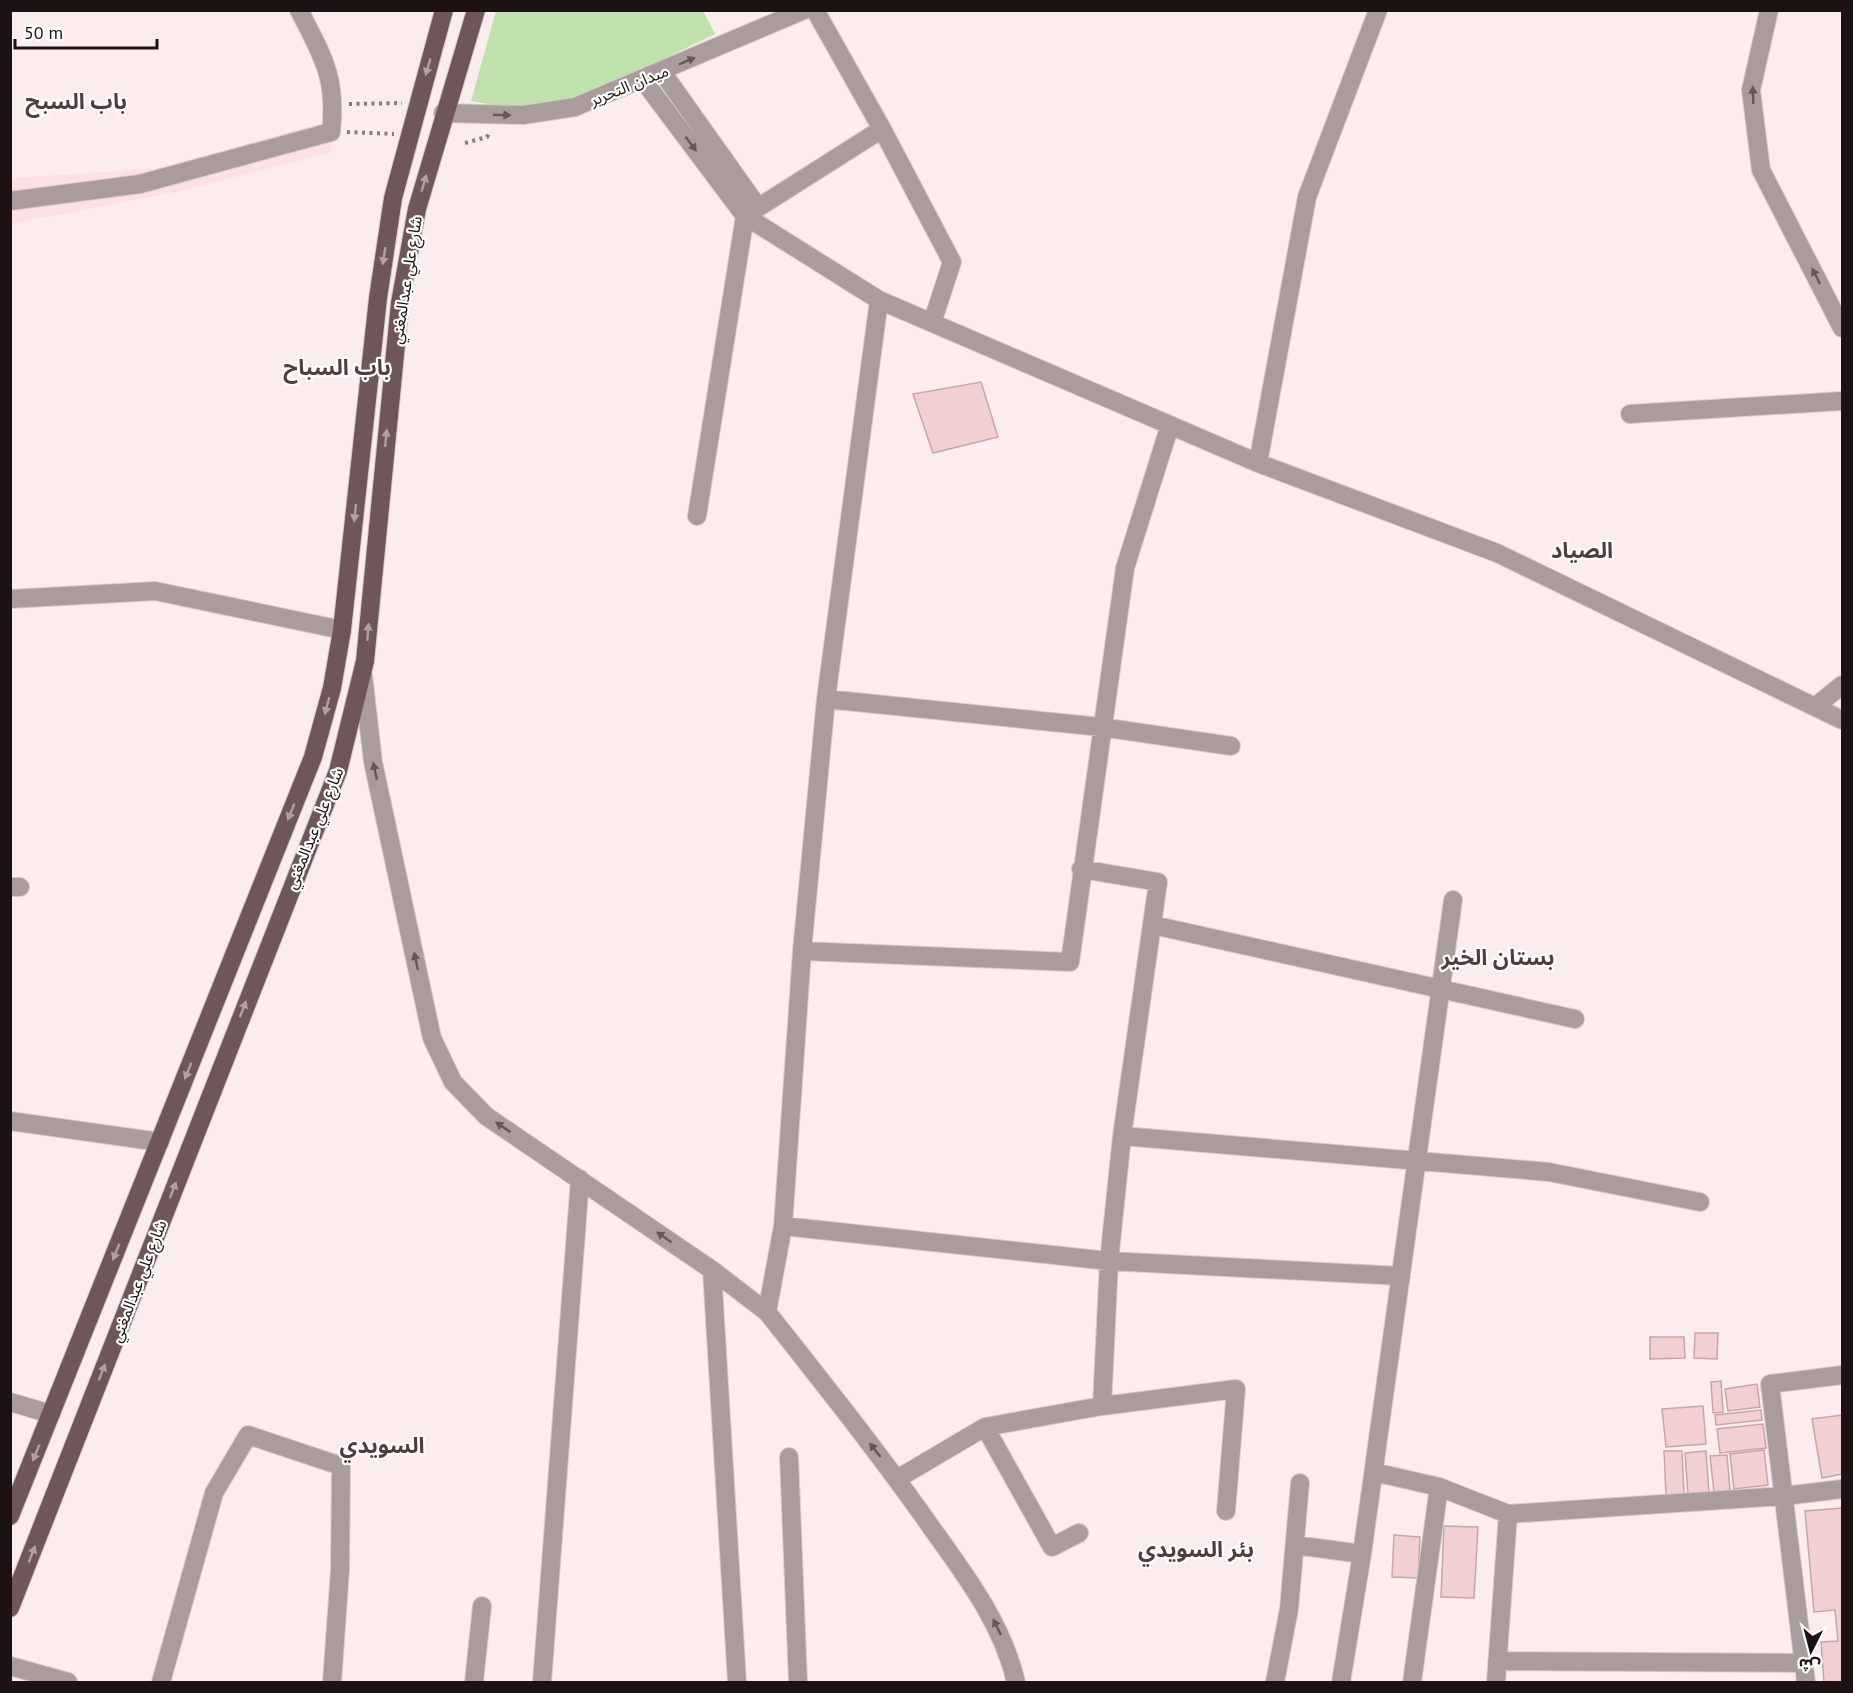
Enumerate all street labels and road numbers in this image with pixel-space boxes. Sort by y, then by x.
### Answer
street label: ميدان التحرير [586,60,671,110]
street label: شارع علي عبدالمغني [386,215,429,346]
street label: شارع علي عبدالمغني [281,764,350,893]
street label: شارع علي عبدالمغني [106,1217,173,1346]

